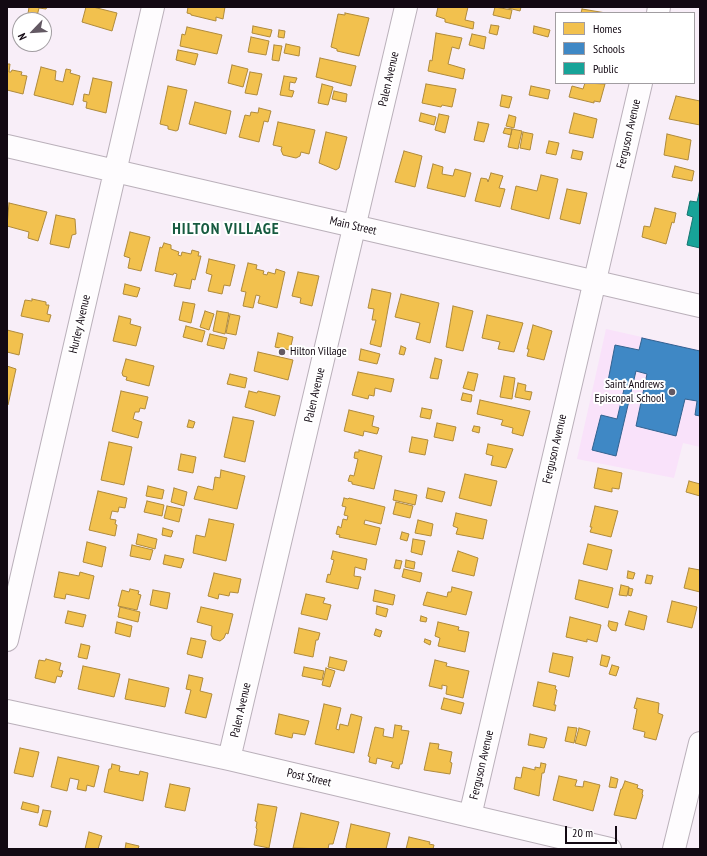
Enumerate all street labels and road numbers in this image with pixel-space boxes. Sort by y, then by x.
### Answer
street label: Palen Avenue [376,50,402,108]
street label: Ferguson Avenue [614,98,644,170]
street label: Main Street [328,214,378,238]
street label: Hurley Avenue [66,293,94,355]
street label: Palen Avenue [302,366,328,424]
street label: Ferguson Avenue [540,413,570,485]
street label: Palen Avenue [228,681,254,739]
street label: Ferguson Avenue [467,729,497,801]
street label: Post Street [285,766,333,790]

